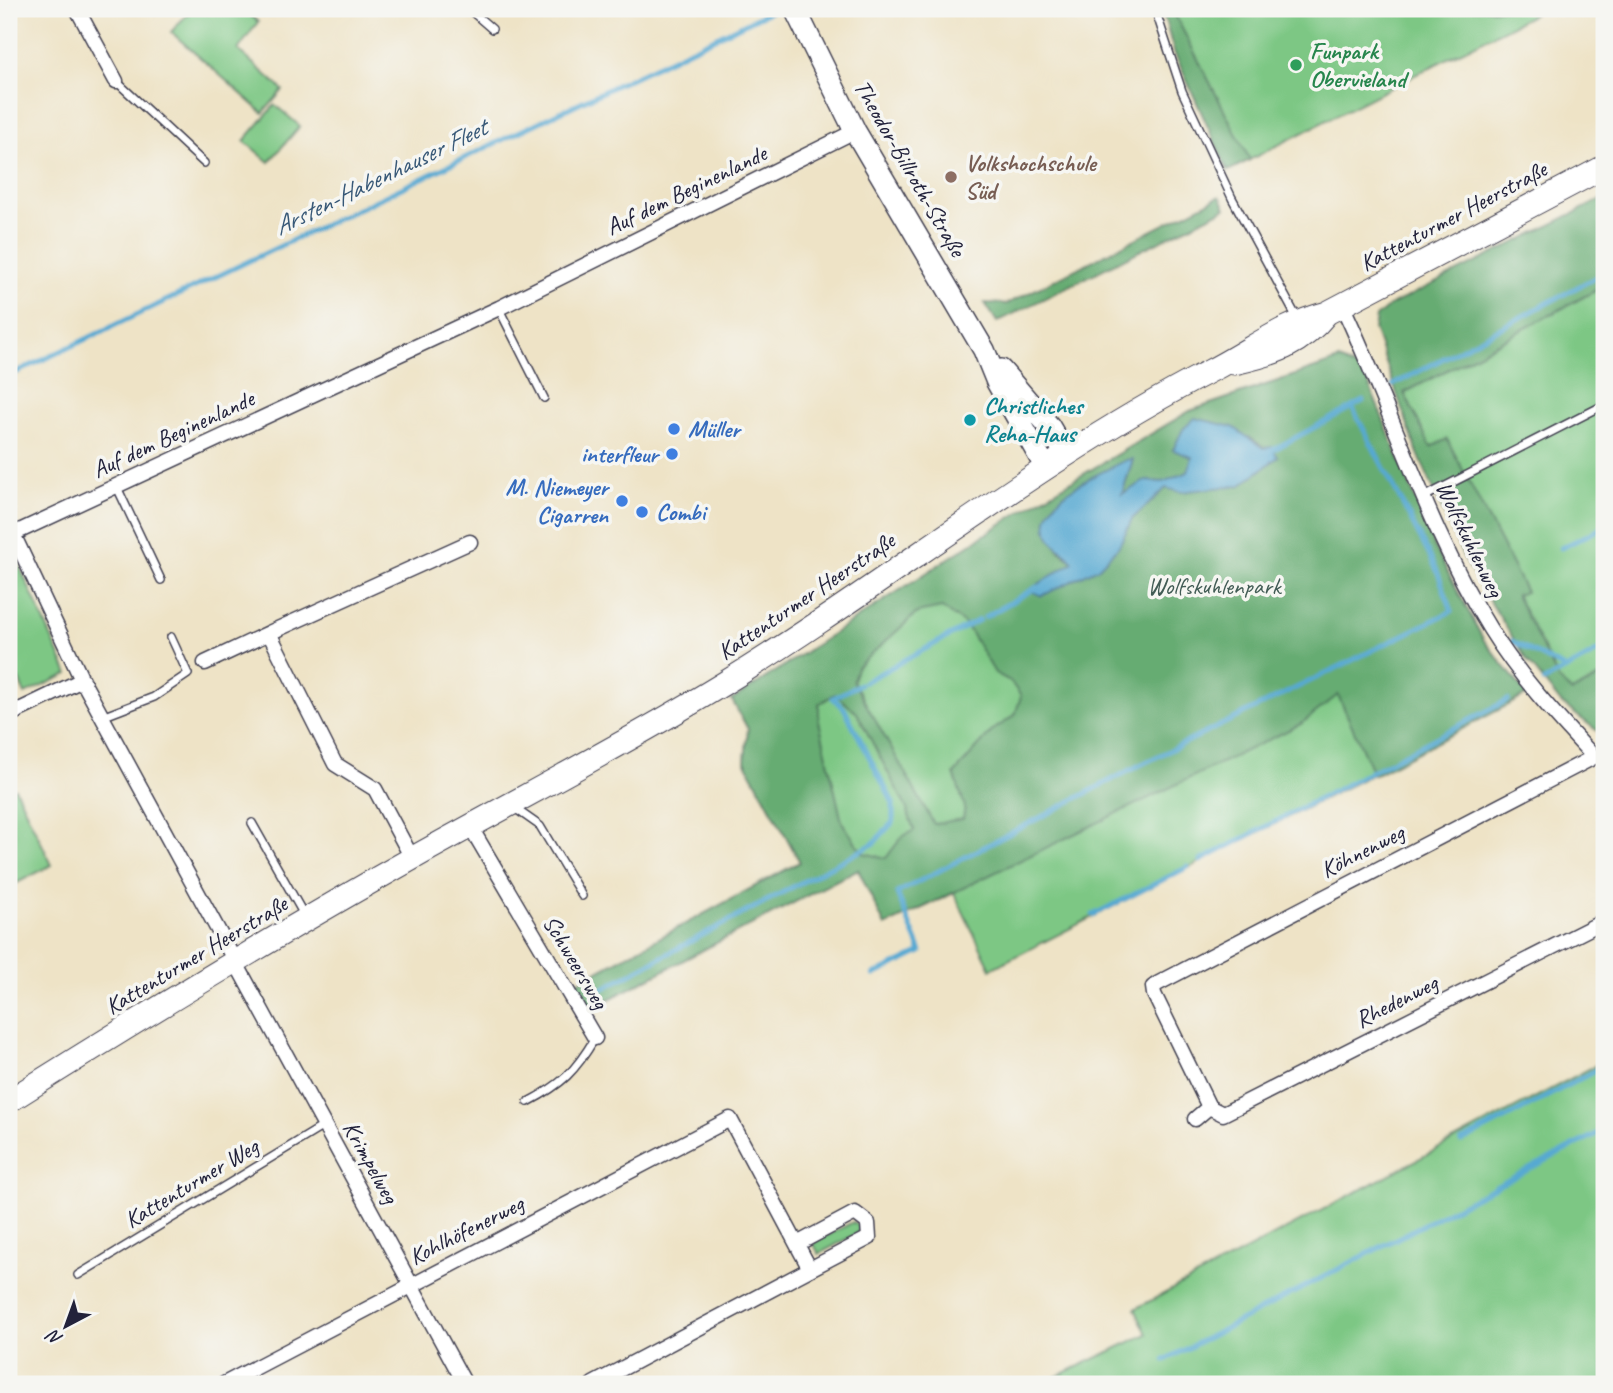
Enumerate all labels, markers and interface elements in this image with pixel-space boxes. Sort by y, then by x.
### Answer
place label: Funpark Obervieland [1310,36,1410,94]
marker: Funpark Obervieland [1288,57,1304,73]
street label: Theodor-Billroth-Straße [847,74,974,264]
water label: Arsten-Habenhauser Fleet [268,109,497,243]
street label: Auf dem Beginenlande [601,137,773,242]
place label: Volkshochschule Süd [965,148,1097,206]
street label: Kattenturmer Heerstraße [1354,153,1554,278]
marker: Volkshochschule Süd [943,169,959,185]
street label: Auf dem Beginenlande [87,382,261,485]
place label: Christliches Reha-Haus [984,391,1085,449]
marker: Christliches Reha-Haus [962,412,978,428]
place label: Müller [688,414,742,444]
marker: Müller [666,421,682,437]
place label: interfleur [581,439,660,469]
marker: interfleur [664,446,680,462]
place label: M. Niemeyer Cigarren [505,472,610,530]
street label: Wolfskuhlenweg [1429,476,1512,603]
marker: M. Niemeyer Cigarren [614,493,630,509]
place label: Combi [656,497,708,527]
marker: Combi [634,504,650,520]
street label: Kattenturmer Heerstraße [712,524,902,666]
park label: Wolfskuhlenpark [1147,571,1283,601]
street label: Köhnenweg [1315,816,1411,885]
street label: Kattenturmer Heerstraße [99,888,295,1021]
street label: Schweersweg [536,910,616,1016]
street label: Rhedenweg [1350,966,1444,1034]
street label: Krimpelweg [336,1116,407,1210]
street label: Kattenturmer Weg [119,1130,265,1235]
street label: Kohlhöfenerweg [404,1187,530,1272]
north arrow [32,1292,102,1362]
text: N [41,1323,68,1351]

